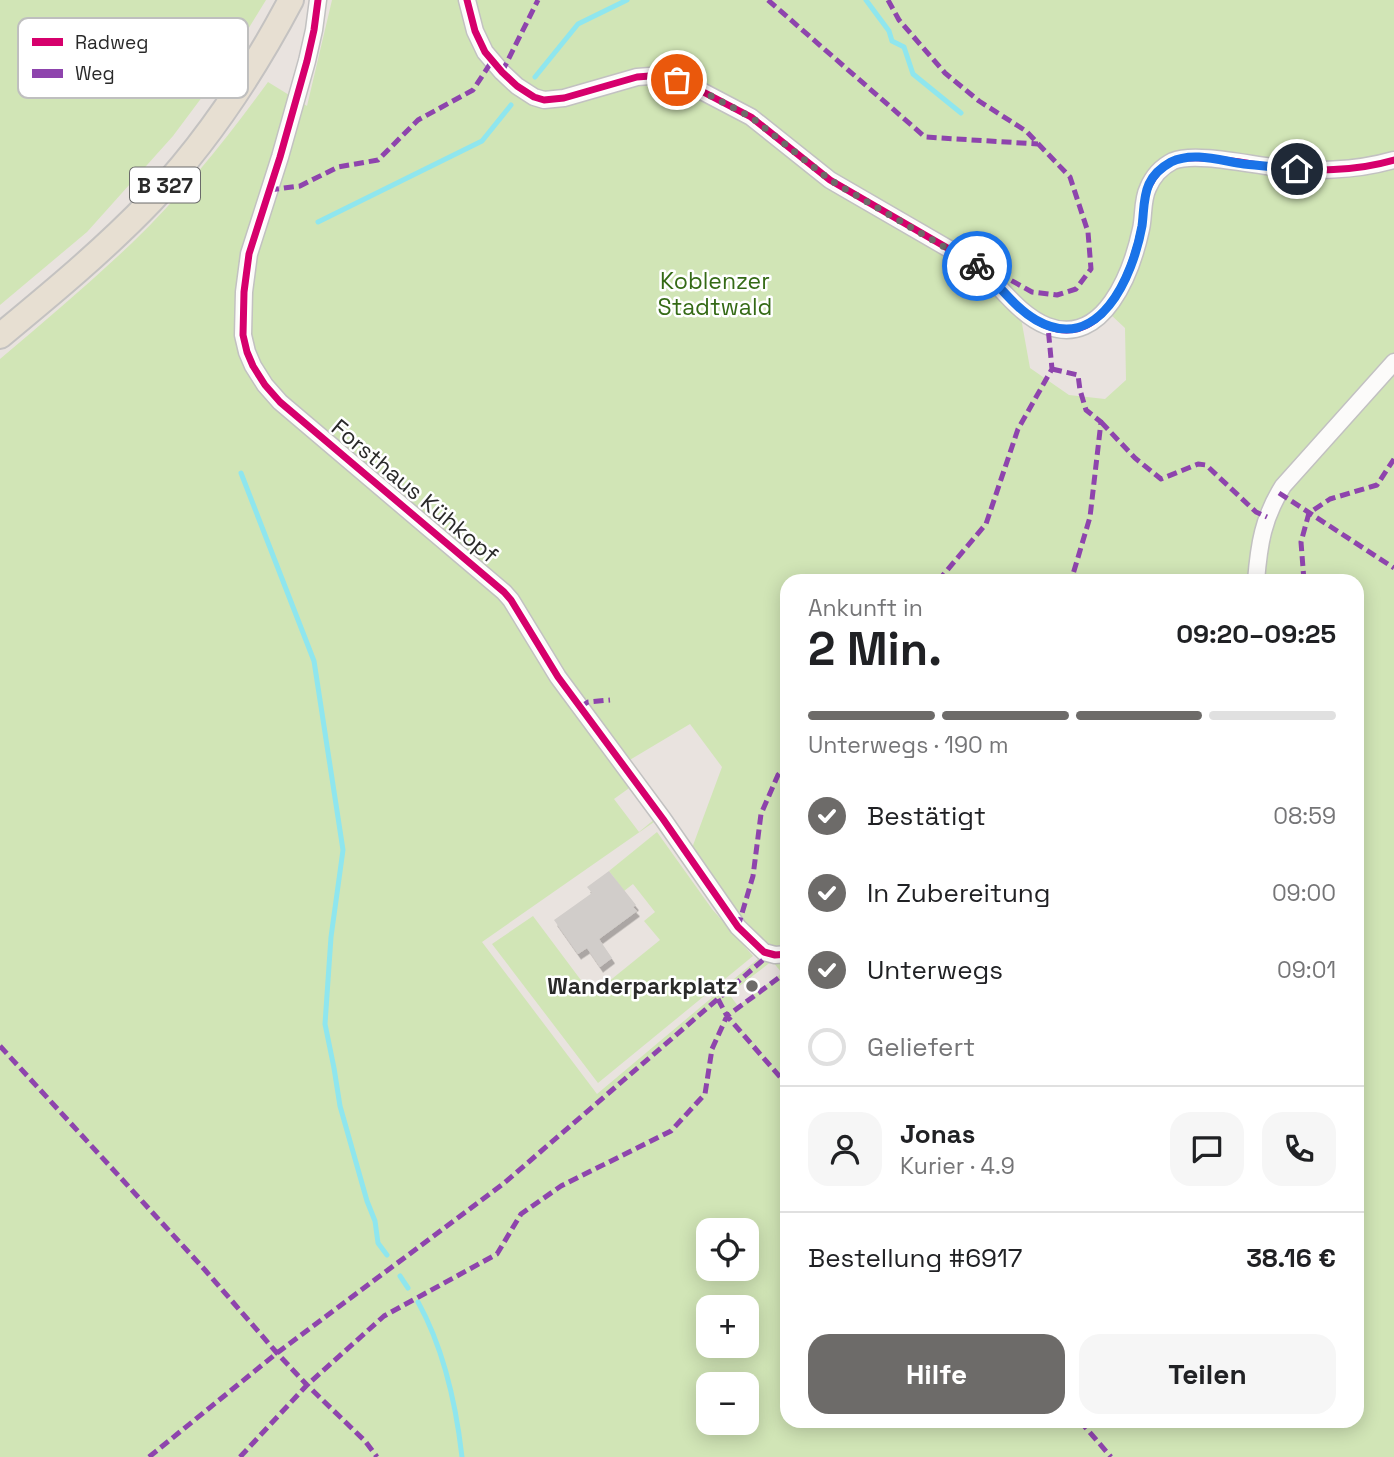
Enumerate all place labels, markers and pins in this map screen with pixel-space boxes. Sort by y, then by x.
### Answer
pin [647,50,707,110]
pin [1267,139,1327,199]
place label: Wanderparkplatz [547,971,738,1001]
marker: Wanderparkplatz [744,978,760,994]

